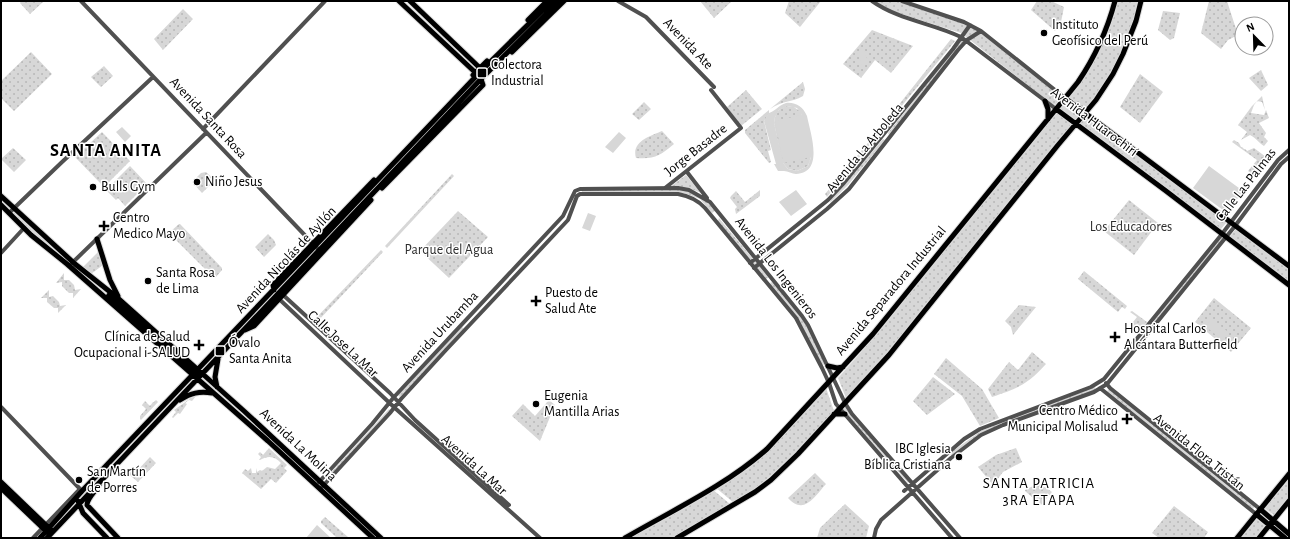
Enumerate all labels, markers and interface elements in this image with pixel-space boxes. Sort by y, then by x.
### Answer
street label: Avenida Ate [660,16,716,72]
north arrow [1234,16,1274,56]
place label: Instituto Geofísico del Perú [1052,18,1148,48]
text: N [1245,21,1256,34]
marker: Instituto Geofísico del Perú [1039,28,1049,38]
place label: Colectora Industrial [491,58,544,88]
marker: Colectora Industrial [476,67,488,79]
street label: Avenida Santa Rosa [167,75,249,162]
street label: Avenida Huarochirí [1048,85,1141,160]
street label: Avenida La Arboleda [824,100,907,195]
street label: Jorge Basadre [662,121,730,179]
district label: SANTA ANITA [50,142,162,160]
street label: Calle Las Palmas [1213,146,1279,224]
place label: Niño Jesus [205,175,262,189]
marker: Niño Jesus [192,177,202,187]
place label: Bulls Gym [101,180,155,194]
marker: Bulls Gym [88,182,98,192]
street label: Avenida Nicolás de Ayllón [233,204,339,316]
place label: Centro Medico Mayo [113,211,185,241]
street label: Avenida Los Ingenieros [732,215,820,321]
marker: Centro Medico Mayo [98,220,110,232]
park label: Los Educadores [1090,220,1172,234]
street label: Avenida Separadora Industrial [833,224,949,358]
park label: Parque del Agua [405,243,494,257]
place label: Santa Rosa de Lima [156,266,215,296]
marker: Santa Rosa de Lima [143,276,153,286]
place label: Puesto de Salud Ate [545,286,598,316]
street label: Avenida Urubamba [399,288,481,375]
marker: Puesto de Salud Ate [530,295,542,307]
street label: Calle Jose La Mar [305,308,381,380]
place label: Hospital Carlos Alcántara Butterfield [1124,322,1238,352]
place label: Clínica de Salud Ocupacional i-SALUD [74,330,190,360]
marker: Hospital Carlos Alcántara Butterfield [1109,331,1121,343]
place label: Óvalo Santa Anita [229,333,292,366]
marker: Clínica de Salud Ocupacional i-SALUD [193,339,205,351]
marker: Óvalo Santa Anita [214,345,226,357]
place label: Eugenia Mantilla Arias [544,389,620,419]
marker: Eugenia Mantilla Arias [531,399,541,409]
place label: Centro Médico Municipal Molisalud [1008,404,1118,434]
street label: Avenida La Molina [257,406,340,484]
street label: Avenida Flora Tristán [1151,411,1247,493]
marker: Centro Médico Municipal Molisalud [1121,413,1133,425]
street label: Avenida La Mar [438,432,510,498]
place label: IBC Iglesia Bíblica Cristiana [864,442,952,472]
marker: IBC Iglesia Bíblica Cristiana [954,452,964,462]
place label: San Martín de Porres [87,465,146,495]
marker: San Martín de Porres [74,475,84,485]
district label: SANTA PATRICIA 3RA ETAPA [983,476,1095,508]

